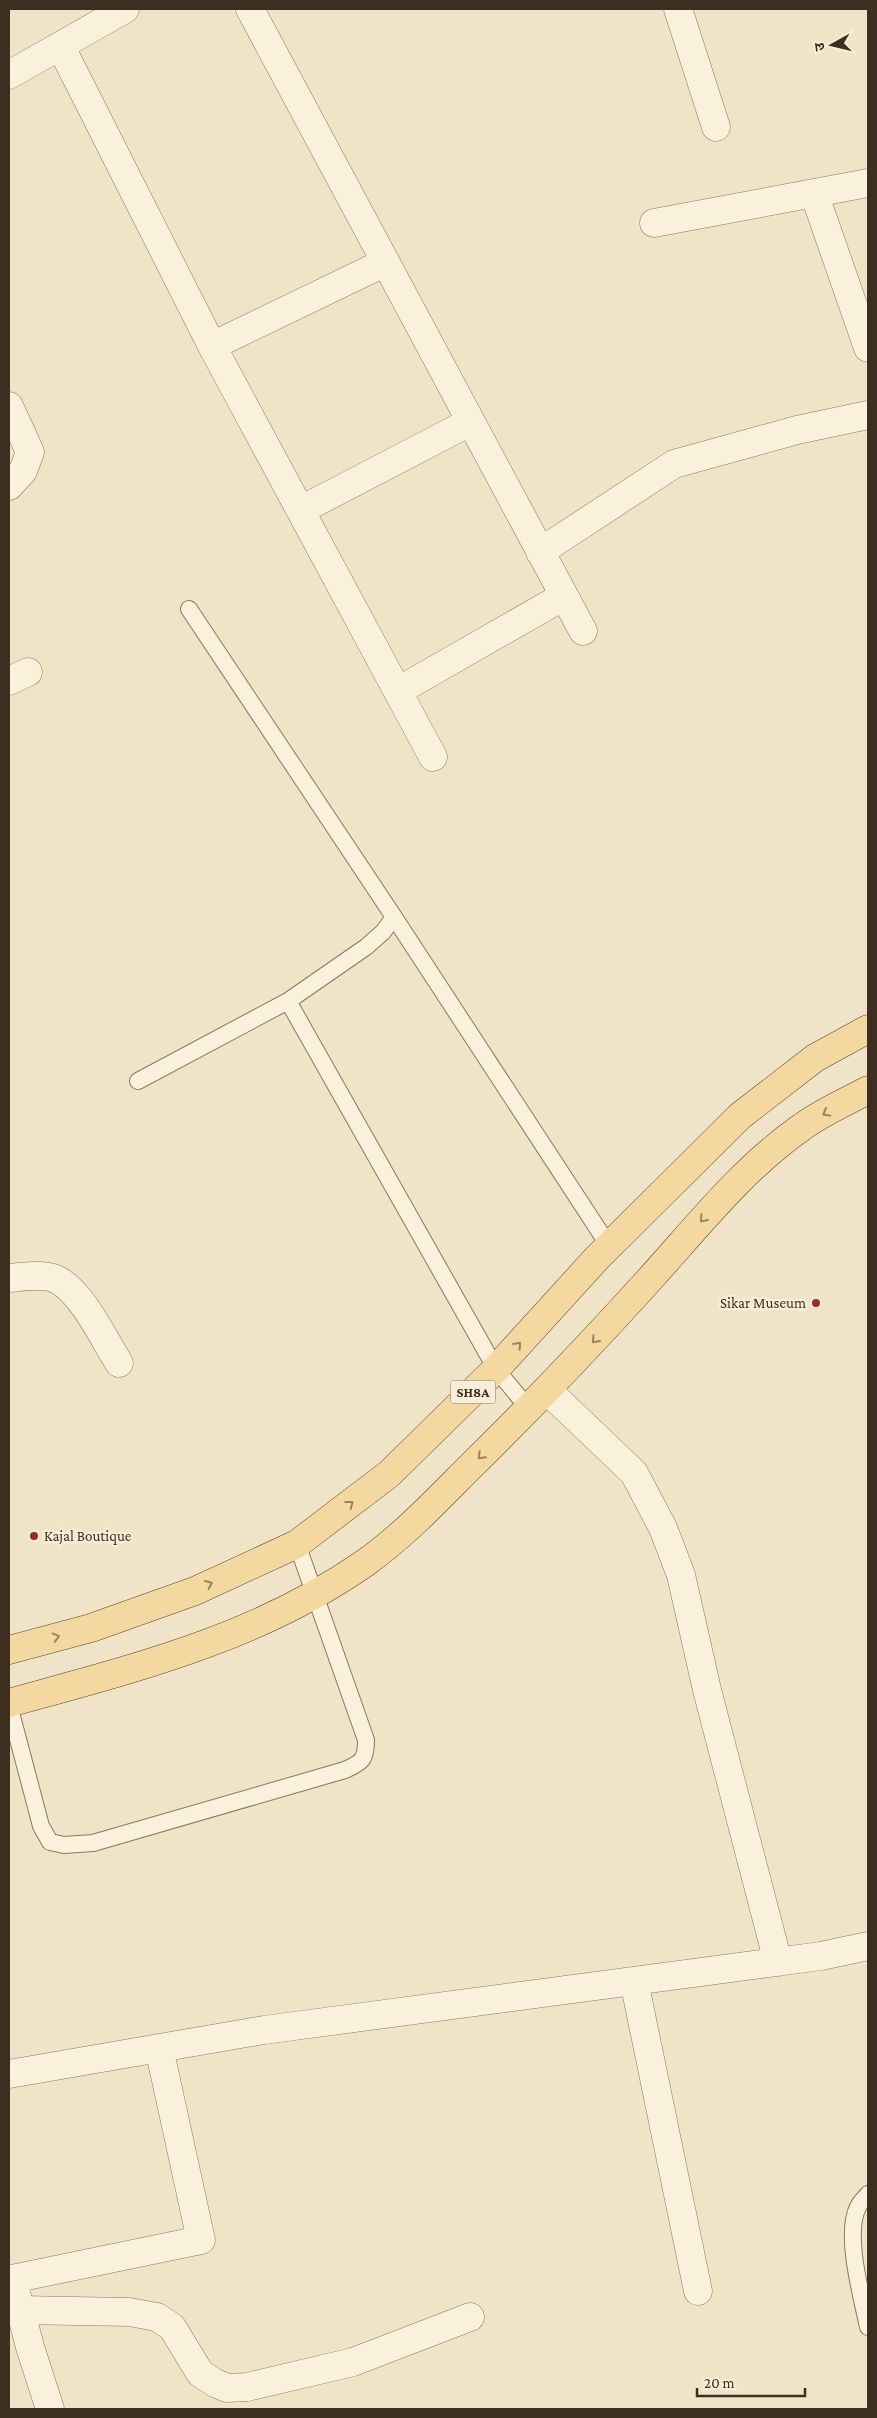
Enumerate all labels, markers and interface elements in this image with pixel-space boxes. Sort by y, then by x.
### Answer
north arrow [807,20,857,70]
text: उ [811,41,828,52]
one-way arrow [822,1107,831,1117]
one-way arrow [700,1213,709,1222]
place label: Sikar Museum [720,1295,806,1311]
marker: Sikar Museum [810,1297,822,1309]
one-way arrow [592,1334,601,1343]
one-way arrow [512,1341,521,1350]
road number: SH8A [450,1380,496,1404]
one-way arrow [478,1450,487,1459]
one-way arrow [344,1501,354,1510]
place label: Kajal Boutique [44,1528,132,1545]
marker: Kajal Boutique [28,1530,40,1542]
one-way arrow [204,1580,213,1591]
one-way arrow [51,1632,60,1643]
scale bar [697,2366,804,2398]
text: 20 m [704,2375,735,2391]

